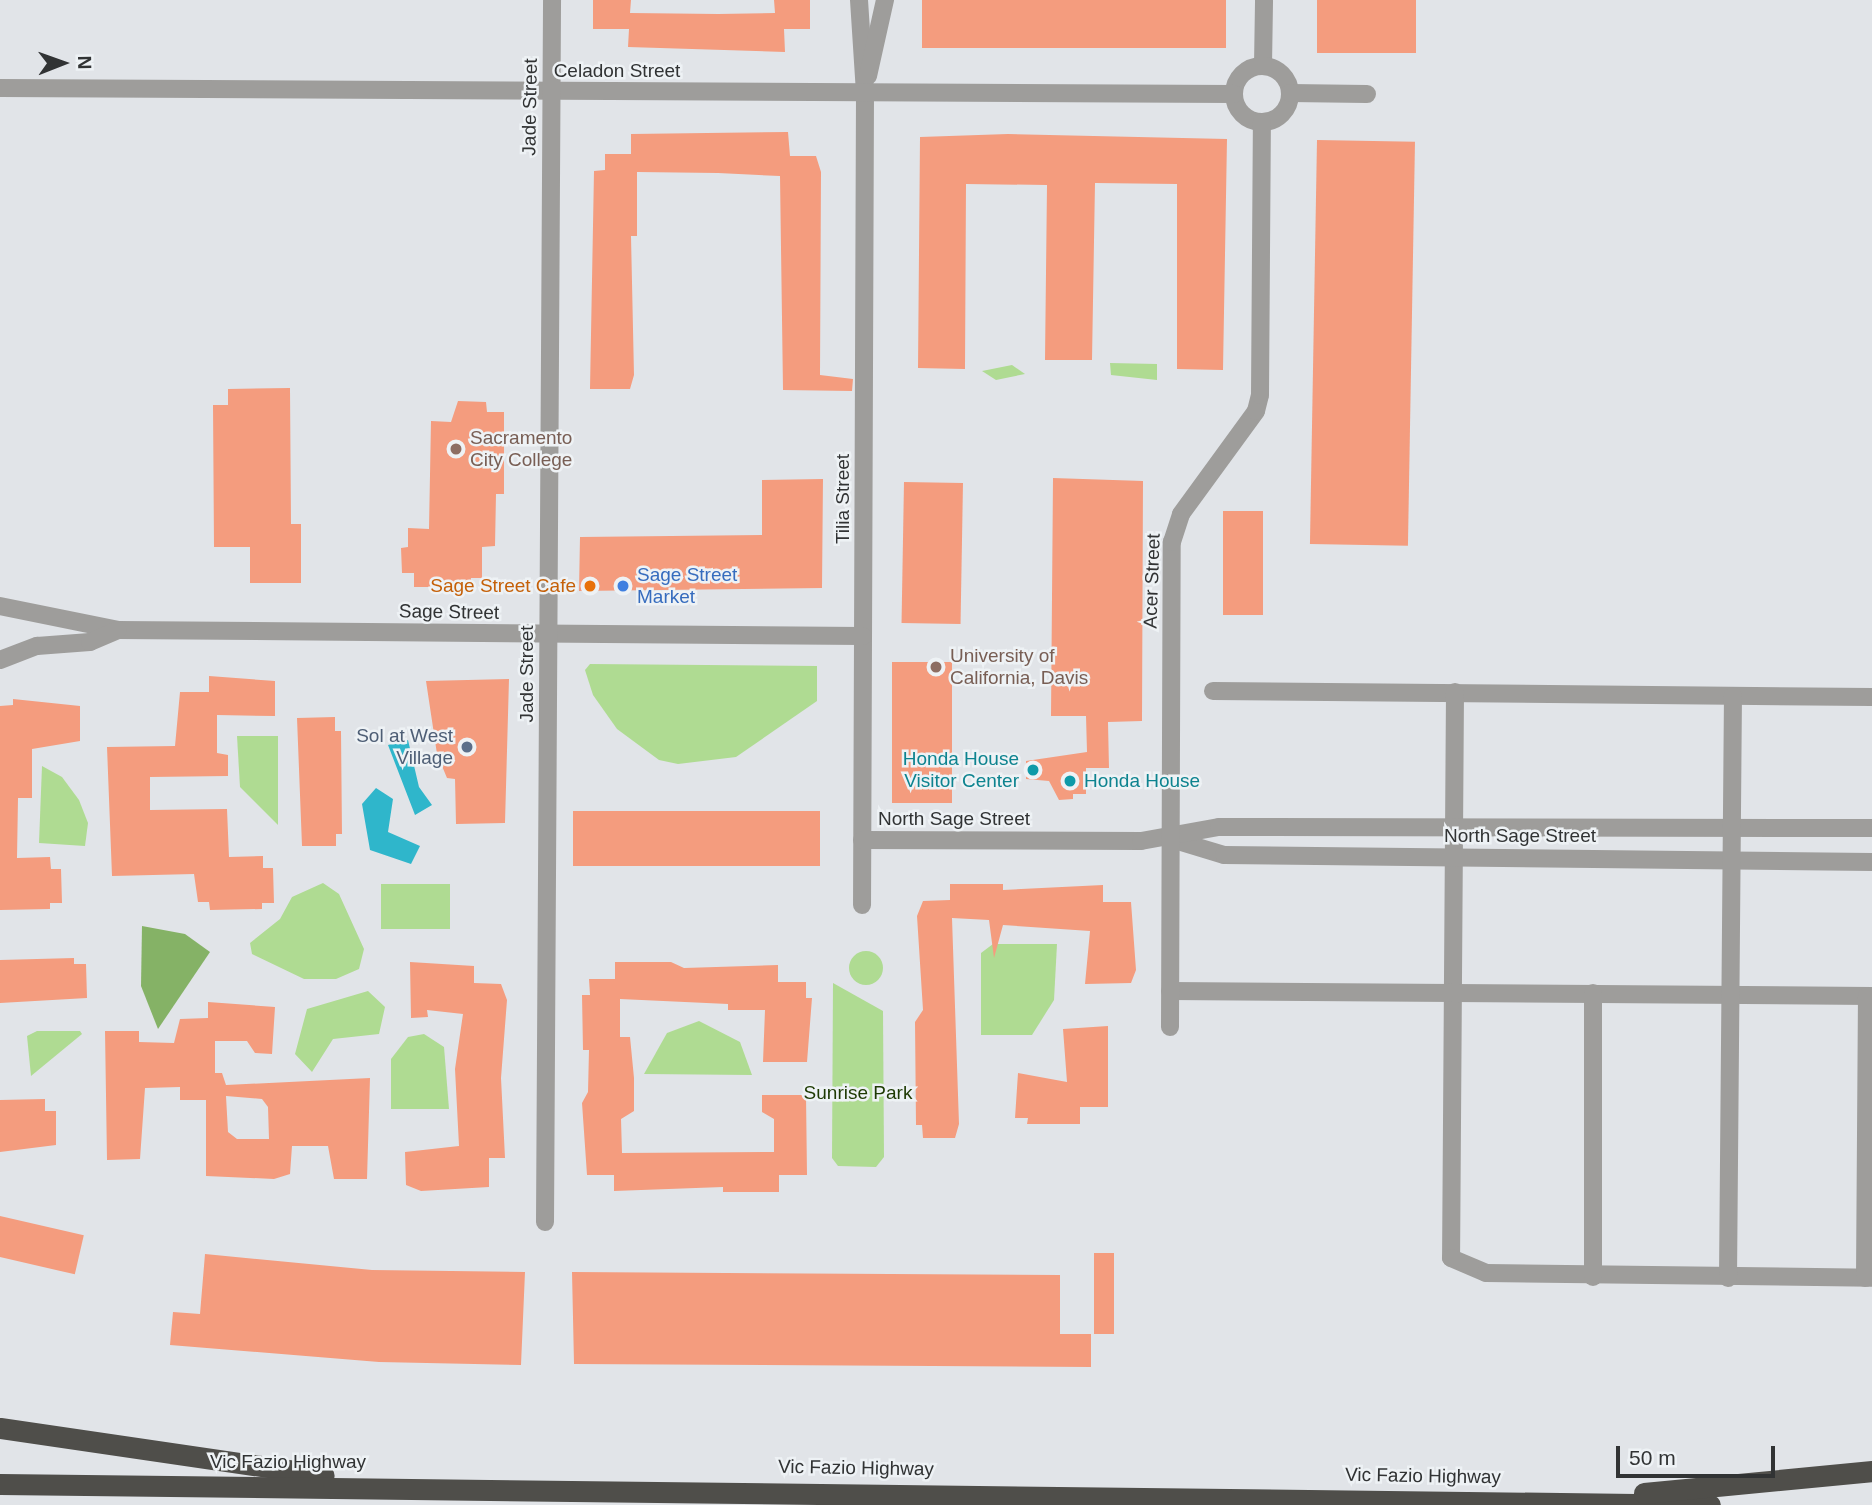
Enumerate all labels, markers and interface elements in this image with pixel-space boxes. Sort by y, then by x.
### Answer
north arrow [28,28,98,98]
text: N [74,56,95,70]
street label: Jade Street [518,58,542,156]
street label: Celadon Street [554,60,680,82]
place label: Sacramento City College [470,427,572,471]
marker: Sacramento City College [448,441,464,457]
street label: Tilia Street [832,454,854,544]
street label: Acer Street [1139,533,1165,629]
place label: Sage Street Market [637,564,737,608]
place label: Sage Street Cafe [430,575,576,597]
marker: Sage Street Cafe [582,578,598,594]
marker: Sage Street Market [615,578,631,594]
street label: Sage Street [399,600,499,624]
street label: Jade Street [516,625,538,723]
place label: University of California, Davis [950,645,1088,689]
marker: University of California, Davis [928,659,944,675]
place label: Sol at West Village [356,725,453,769]
marker: Sol at West Village [459,739,475,755]
place label: Honda House Visitor Center [903,748,1019,792]
marker: Honda House Visitor Center [1025,762,1041,778]
place label: Honda House [1084,770,1200,792]
marker: Honda House [1062,773,1078,789]
street label: North Sage Street [878,808,1030,830]
street label: North Sage Street [1444,825,1596,847]
park label: Sunrise Park [804,1082,912,1104]
scale bar [1620,1432,1779,1476]
text: 50 m [1629,1446,1676,1469]
street label: Vic Fazio Highway [210,1451,366,1473]
street label: Vic Fazio Highway [778,1455,934,1481]
street label: Vic Fazio Highway [1345,1463,1501,1489]

